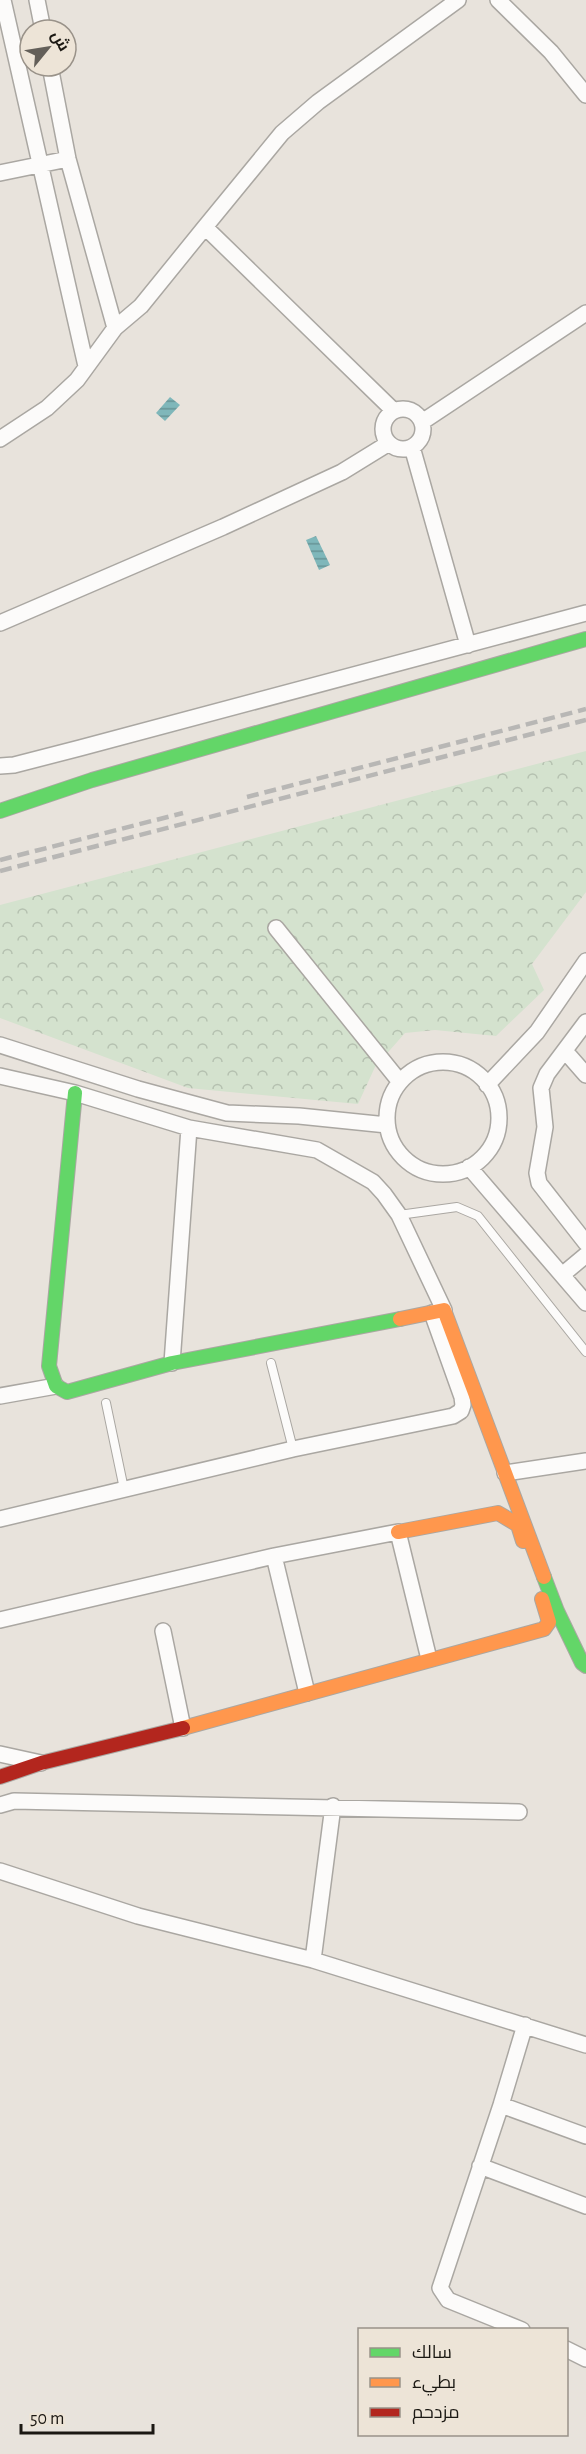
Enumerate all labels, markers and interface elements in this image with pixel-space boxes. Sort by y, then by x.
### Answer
north arrow [18,18,78,78]
text: ش [47,28,73,54]
legend [358,2328,568,2436]
text: سالك [412,2344,452,2362]
text: بطيء [412,2374,456,2396]
scale bar [21,2397,153,2435]
text: مزدحم [412,2404,460,2424]
text: 50 m [30,2410,64,2428]

